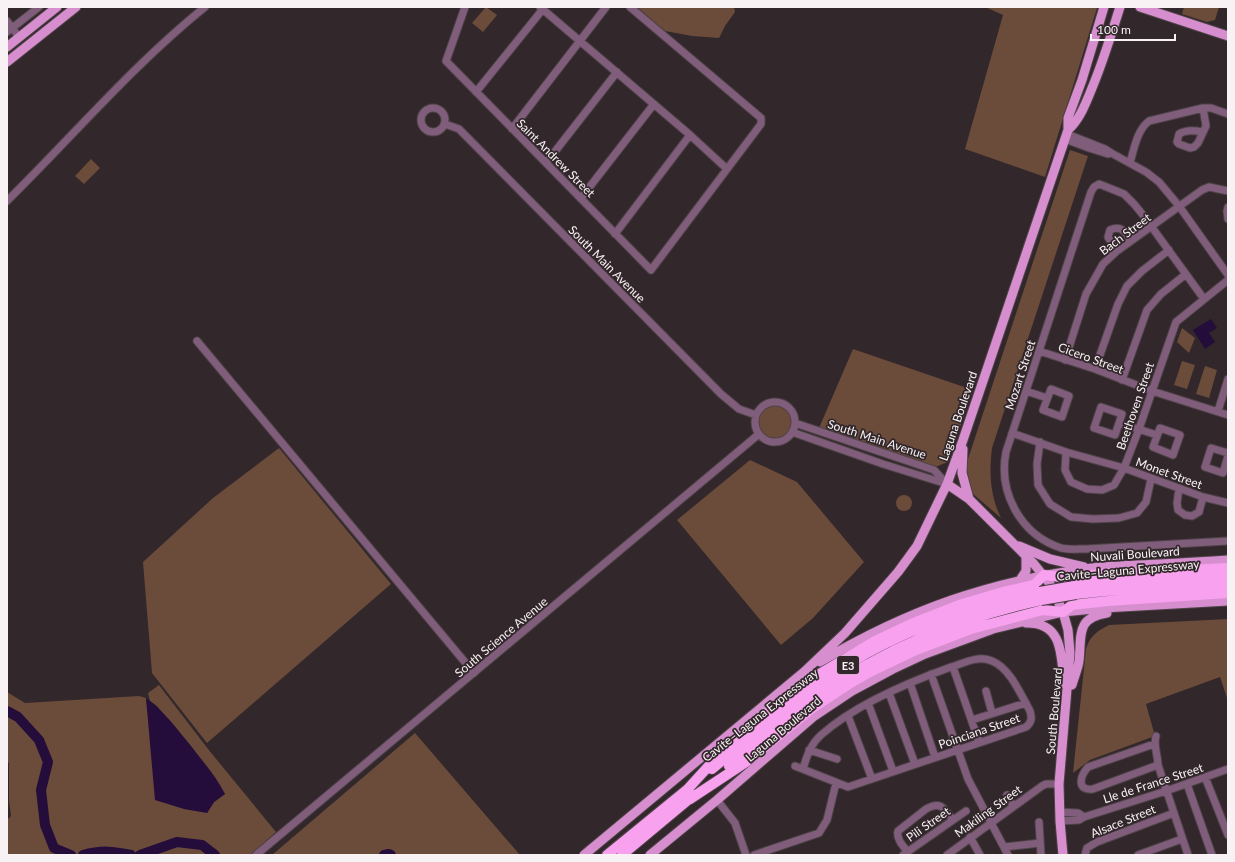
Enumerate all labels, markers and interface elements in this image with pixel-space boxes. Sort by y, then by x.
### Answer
scale bar [1091,16,1175,42]
text: 100 m [1097,22,1131,37]
street label: Saint Andrew Street [514,116,599,201]
street label: Bach Street [1096,209,1154,258]
street label: South Main Avenue [565,222,649,306]
street label: Mozart Street [1002,338,1039,412]
street label: Cicero Street [1056,339,1126,377]
street label: Beethoven Street [1113,360,1157,452]
street label: Laguna Boulevard [936,369,980,463]
street label: South Main Avenue [826,416,928,462]
street label: Monet Street [1134,454,1205,492]
street label: Nuvali Boulevard [1090,543,1180,565]
street label: Cavite–Laguna Expressway [1056,556,1201,584]
street label: South Science Avenue [452,594,550,680]
road number: E3 [837,656,859,674]
street label: Cavite–Laguna Expressway [699,665,822,765]
street label: South Boulevard [1043,667,1065,755]
street label: Laguna Boulevard [742,693,824,765]
street label: Poinciana Street [936,710,1022,752]
street label: Lle de France Street [1101,760,1206,806]
street label: Makiling Street [952,781,1025,840]
street label: Alsace Street [1088,801,1158,841]
street label: Pili Street [903,803,954,845]

